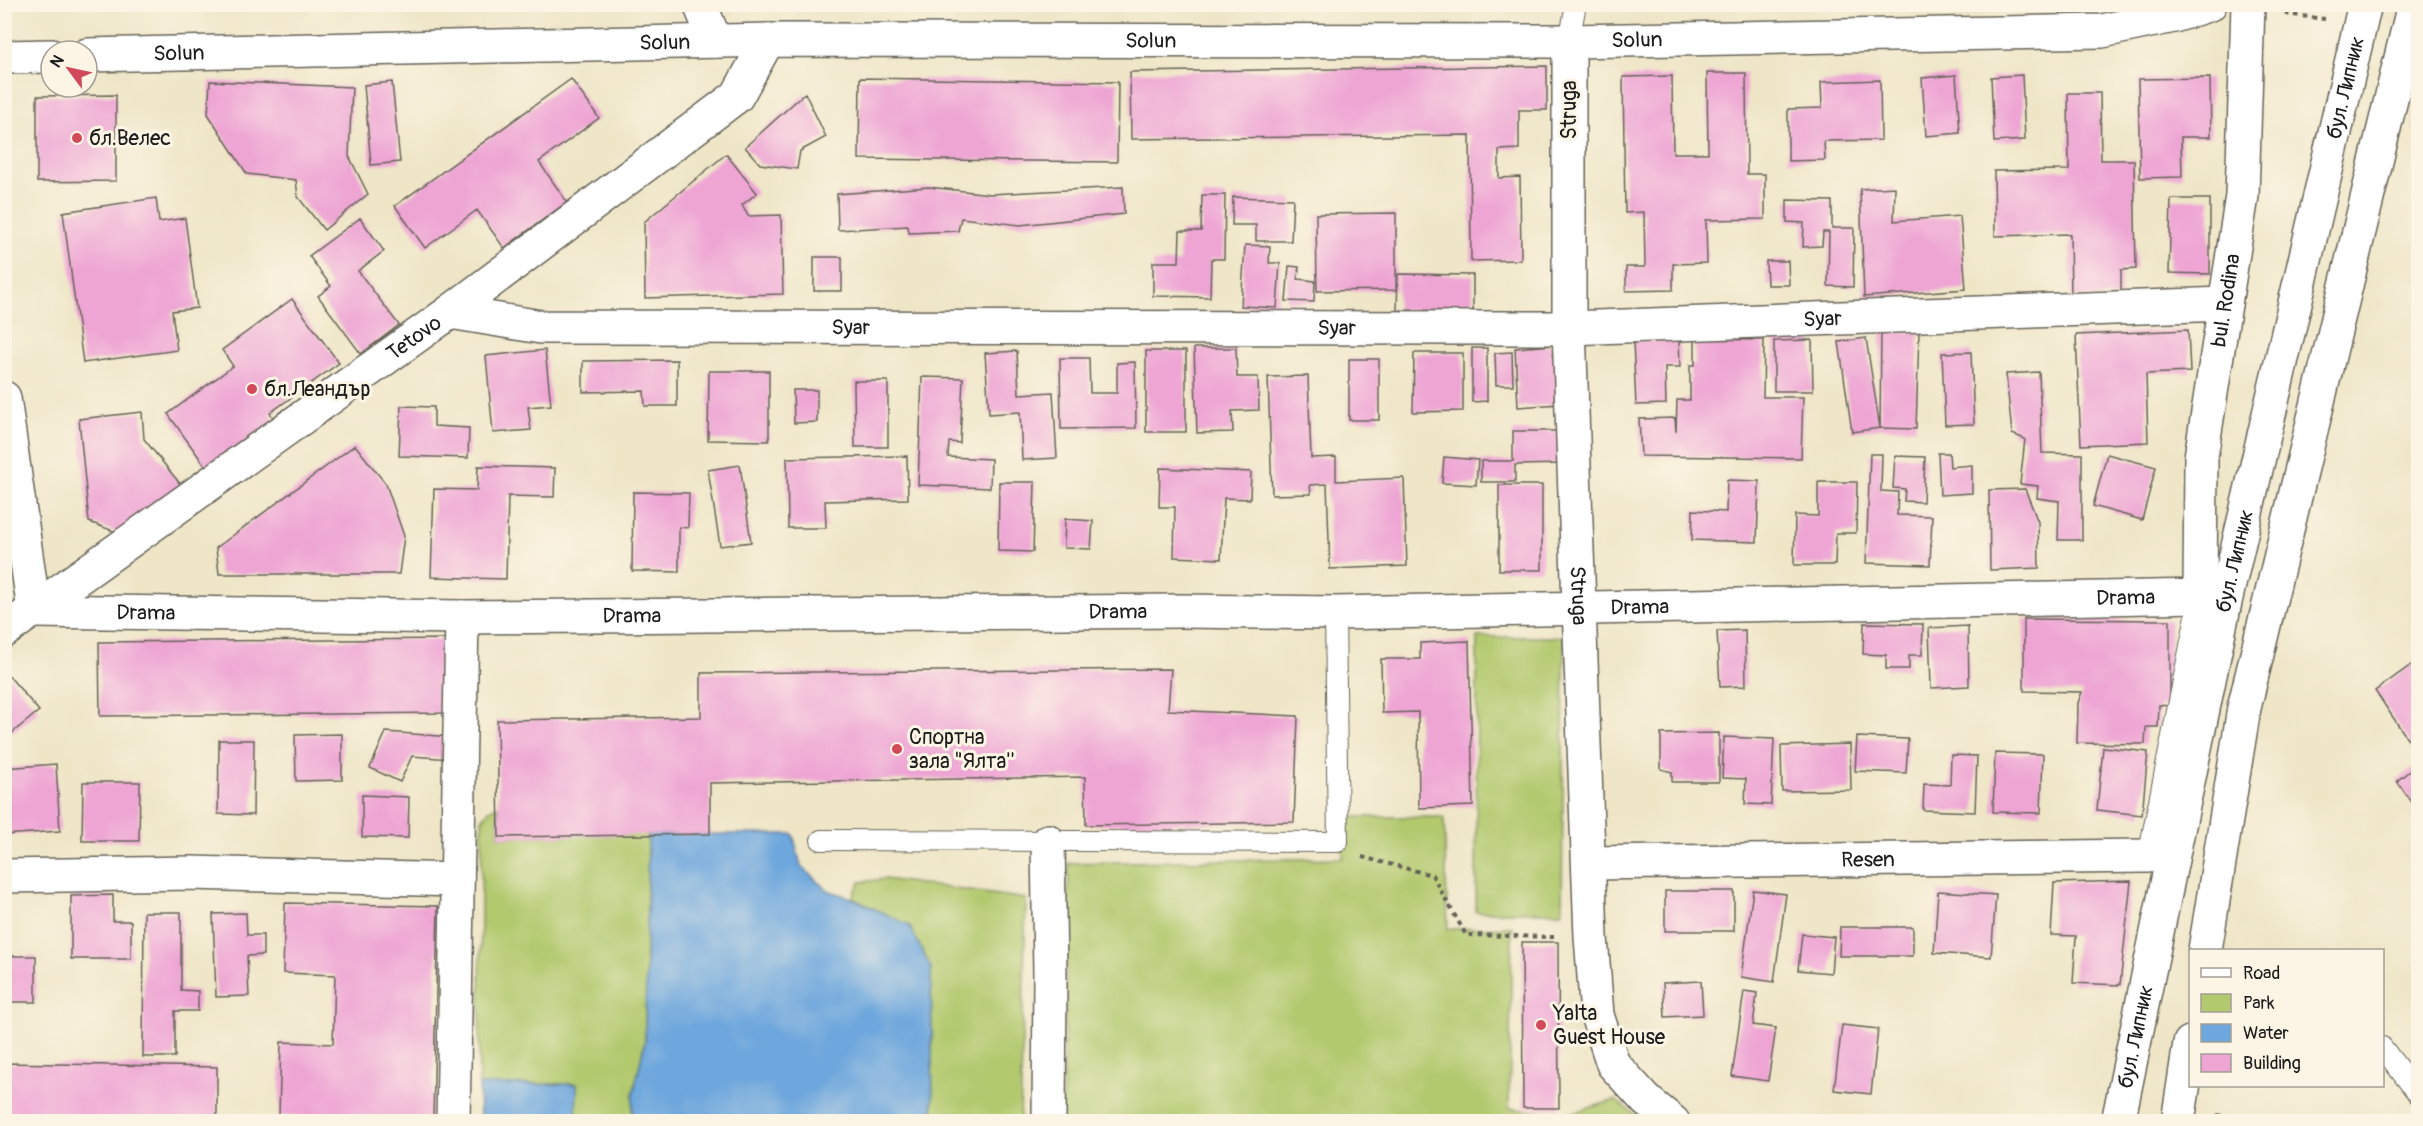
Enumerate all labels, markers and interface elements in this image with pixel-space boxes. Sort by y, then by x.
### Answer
street label: Solun [1611,26,1663,54]
street label: Solun [1125,27,1176,54]
street label: Solun [639,28,691,56]
street label: бул. Липник [2320,34,2370,142]
north arrow [39,39,99,99]
street label: Solun [153,39,205,67]
text: N [46,51,69,71]
street label: Struga [1556,80,1583,140]
place label: бл.Велес [89,125,171,152]
marker: бл.Велес [70,131,84,145]
street label: bul. Rodina [2205,252,2246,349]
street label: Syar [1803,305,1843,333]
street label: Tetovo [381,309,447,367]
street label: Syar [832,314,871,341]
street label: Syar [1318,314,1357,341]
place label: бл.Леандър [264,376,370,403]
marker: бл.Леандър [245,382,259,396]
street label: бул. Липник [2210,507,2260,615]
street label: Struga [1564,566,1593,626]
street label: Drama [2096,583,2155,612]
street label: Drama [1610,593,1669,621]
street label: Drama [1088,598,1147,625]
street label: Drama [116,599,176,626]
street label: Drama [602,602,661,629]
place label: Спортна зала "Ялта'' [909,724,1015,775]
marker: Спортна зала "Ялта'' [890,742,904,756]
street label: Resen [1841,846,1895,873]
legend [2189,949,2384,1087]
text: Road [2243,962,2280,985]
street label: бул. Липник [2112,983,2159,1091]
text: Park [2243,992,2275,1015]
place label: Yalta Guest House [1552,1000,1666,1051]
marker: Yalta Guest House [1534,1018,1548,1032]
text: Water [2243,1022,2289,1045]
text: Building [2243,1052,2301,1075]

